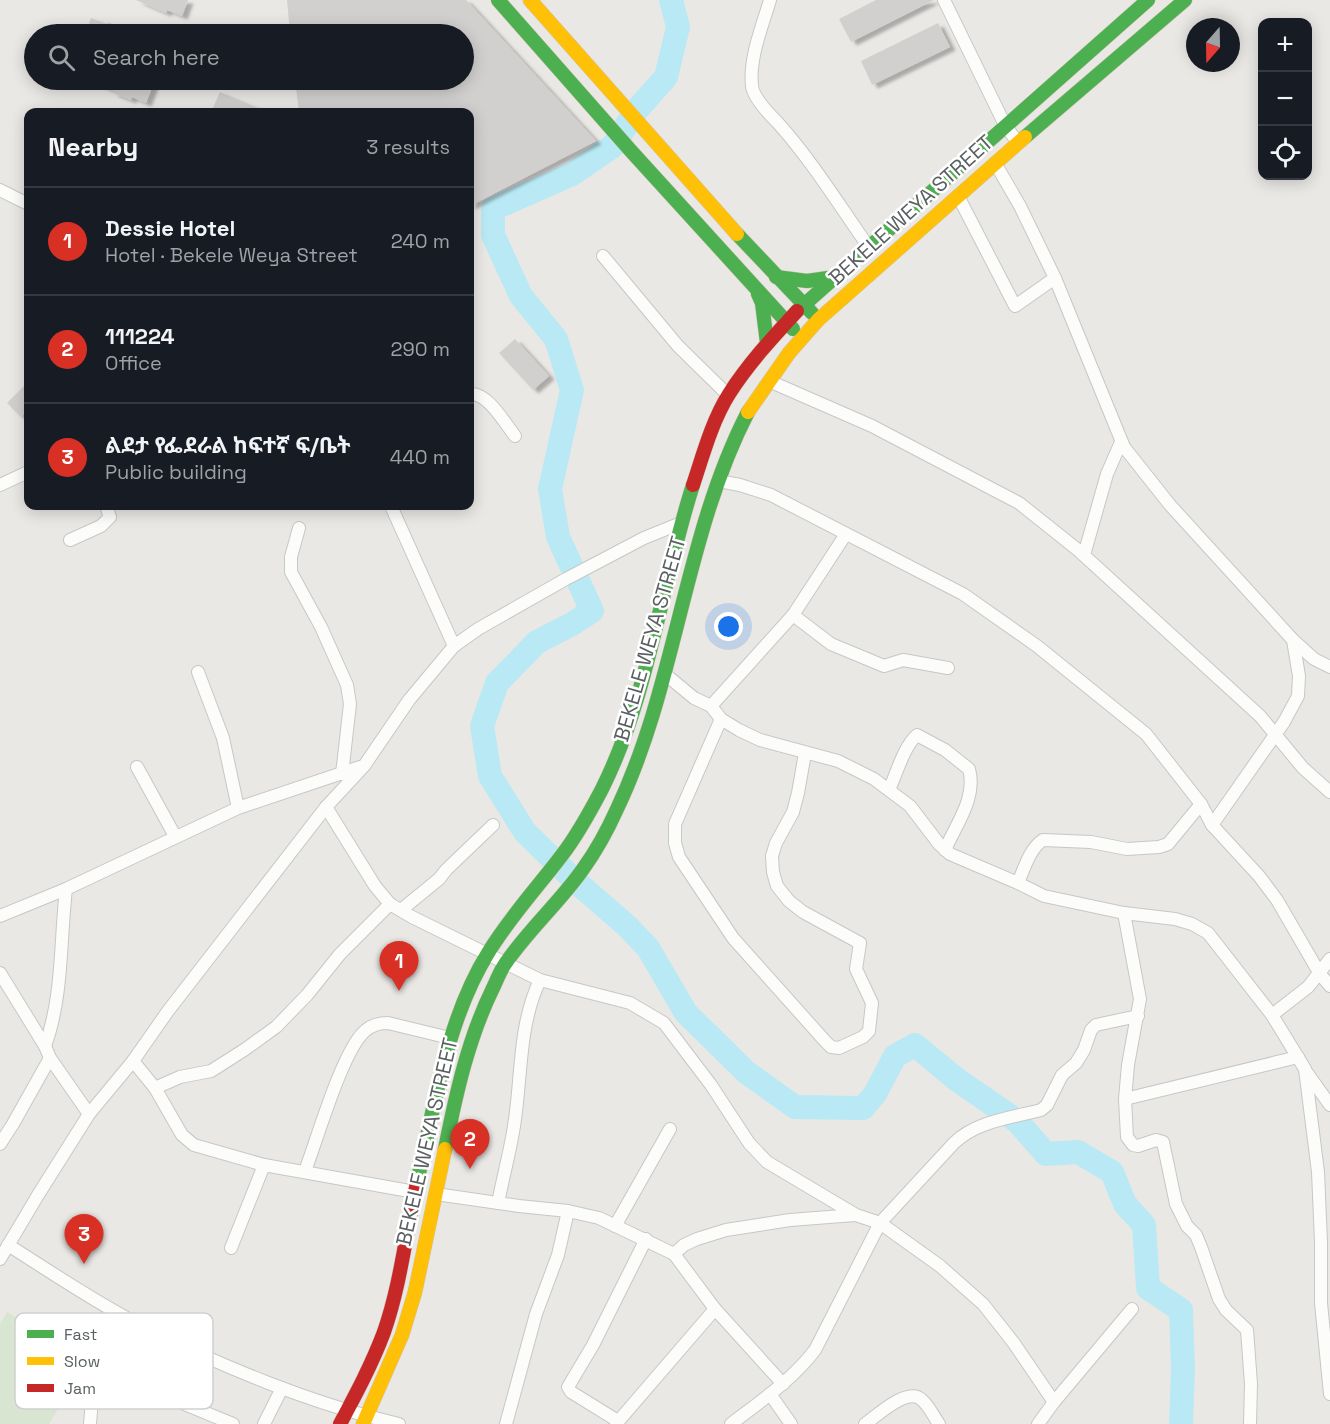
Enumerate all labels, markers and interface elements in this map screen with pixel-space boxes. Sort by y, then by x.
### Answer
north arrow [1186,18,1240,72]
map controls [1258,18,1312,180]
button: + [1258,18,1312,72]
search box [24,24,474,90]
icon: search [45,41,78,74]
text: Search here [93,43,220,71]
button: − [1258,72,1312,126]
button: locate [1258,126,1312,180]
street label: BEKELE WEYA STREET [823,129,999,291]
text: Nearby [48,130,138,164]
text: 3 results [366,134,450,160]
text: Dessie Hotel [105,214,235,242]
text: 1 [63,228,72,254]
text: 240 m [391,228,450,254]
text: Hotel · Bekele Weya Street [105,242,358,268]
text: 111224 [105,322,175,350]
text: 2 [62,336,73,362]
text: 290 m [391,336,450,362]
text: Office [105,350,162,376]
text: ልደታ የፌደራል ከፍተኛ ፍ/ቤት [105,431,351,459]
text: 3 [61,444,74,470]
text: 440 m [390,444,450,470]
text: Public building [105,459,247,485]
street label: BEKELE WEYA STREET [607,533,692,745]
your location [714,612,743,641]
pin: 1 [380,942,418,991]
street label: BEKELE WEYA STREET [389,1035,464,1248]
pin: 2 [450,1120,490,1169]
pin: 3 [64,1214,104,1264]
legend [15,1313,213,1409]
text: Fast [64,1324,97,1345]
text: Slow [64,1351,100,1372]
text: Jam [64,1378,96,1399]

